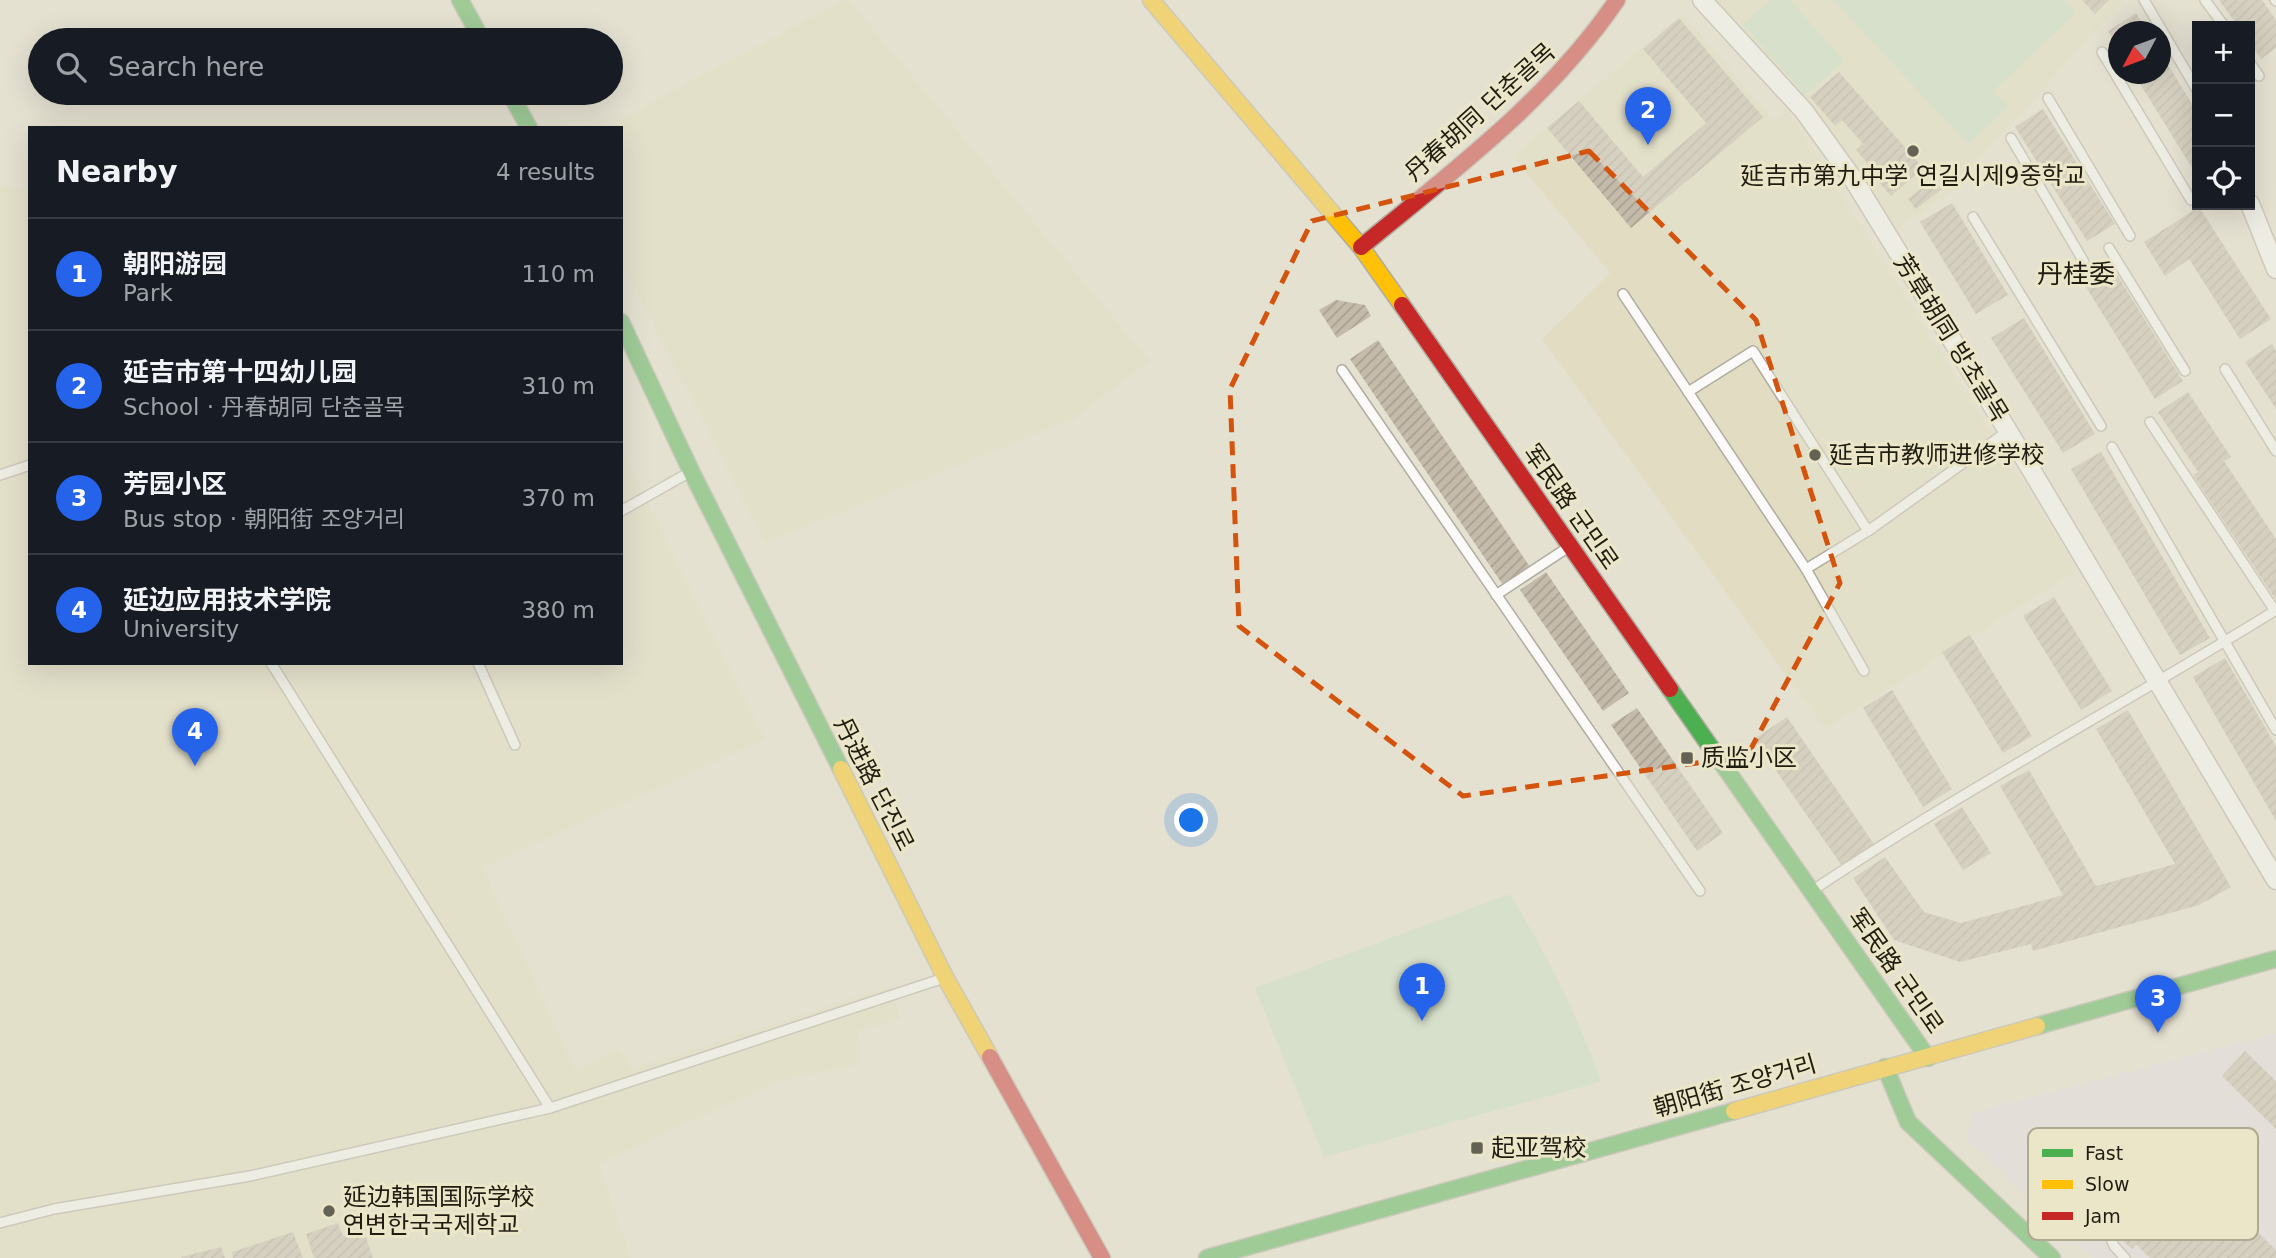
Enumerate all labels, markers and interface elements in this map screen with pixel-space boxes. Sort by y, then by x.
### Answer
north arrow [2108,21,2171,84]
map controls [2192,21,2255,210]
button: + [2192,21,2255,84]
search box [28,28,623,105]
street label: 丹春胡同 단춘골목 [1399,37,1561,187]
icon: search [52,48,90,86]
text: Search here [108,52,264,82]
button: − [2192,84,2255,147]
pin: 2 [1625,87,1671,145]
marker: 延吉市第九中学 연길시제9중학교 [1905,143,1921,159]
button: locate [2192,147,2255,210]
text: Nearby [56,154,178,189]
text: 4 results [496,159,595,185]
place label: 延吉市第九中学 연길시제9중학교 [1740,162,2086,190]
text: 朝阳游园 [123,249,227,279]
street label: 芳草胡同 방초골목 [1888,249,2014,427]
district label: 丹桂委 [2037,259,2115,289]
text: 1 [71,261,87,287]
text: 110 m [521,261,595,287]
text: Park [123,280,173,306]
text: 延吉市第十四幼儿园 [123,357,357,387]
text: 2 [71,373,87,399]
text: 310 m [521,373,595,399]
text: School · 丹春胡同 단춘골목 [123,394,405,420]
street label: 军民路 군민로 [1518,439,1624,575]
place label: 延吉市教师进修学校 [1829,441,2045,469]
marker: 延吉市教师进修学校 [1807,447,1823,463]
text: 芳园小区 [123,469,227,499]
text: 3 [71,485,87,511]
text: 370 m [521,485,595,511]
text: Bus stop · 朝阳街 조양거리 [123,506,405,532]
text: 延边应用技术学院 [123,585,331,615]
text: 4 [71,597,87,623]
text: 380 m [521,597,595,623]
text: University [123,616,239,642]
pin: 4 [172,708,218,766]
street label: 丹进路 단진로 [828,713,920,855]
place label: 质监小区 [1701,744,1797,772]
marker: 质监小区 [1679,750,1695,766]
your location [1174,803,1208,837]
street label: 军民路 군민로 [1843,903,1949,1039]
pin: 1 [1399,963,1445,1021]
pin: 3 [2135,975,2181,1033]
street label: 朝阳街 조양거리 [1650,1049,1820,1123]
legend [2028,1128,2258,1240]
place label: 起亚驾校 [1491,1134,1587,1162]
marker: 起亚驾校 [1469,1140,1485,1156]
text: Fast [2085,1142,2123,1164]
text: Slow [2085,1173,2130,1195]
place label: 延边韩国国际学校 연변한국국제학교 [343,1183,535,1239]
marker: 延边韩国国际学校 연변한국국제학교 [321,1203,337,1219]
text: Jam [2084,1205,2121,1227]

